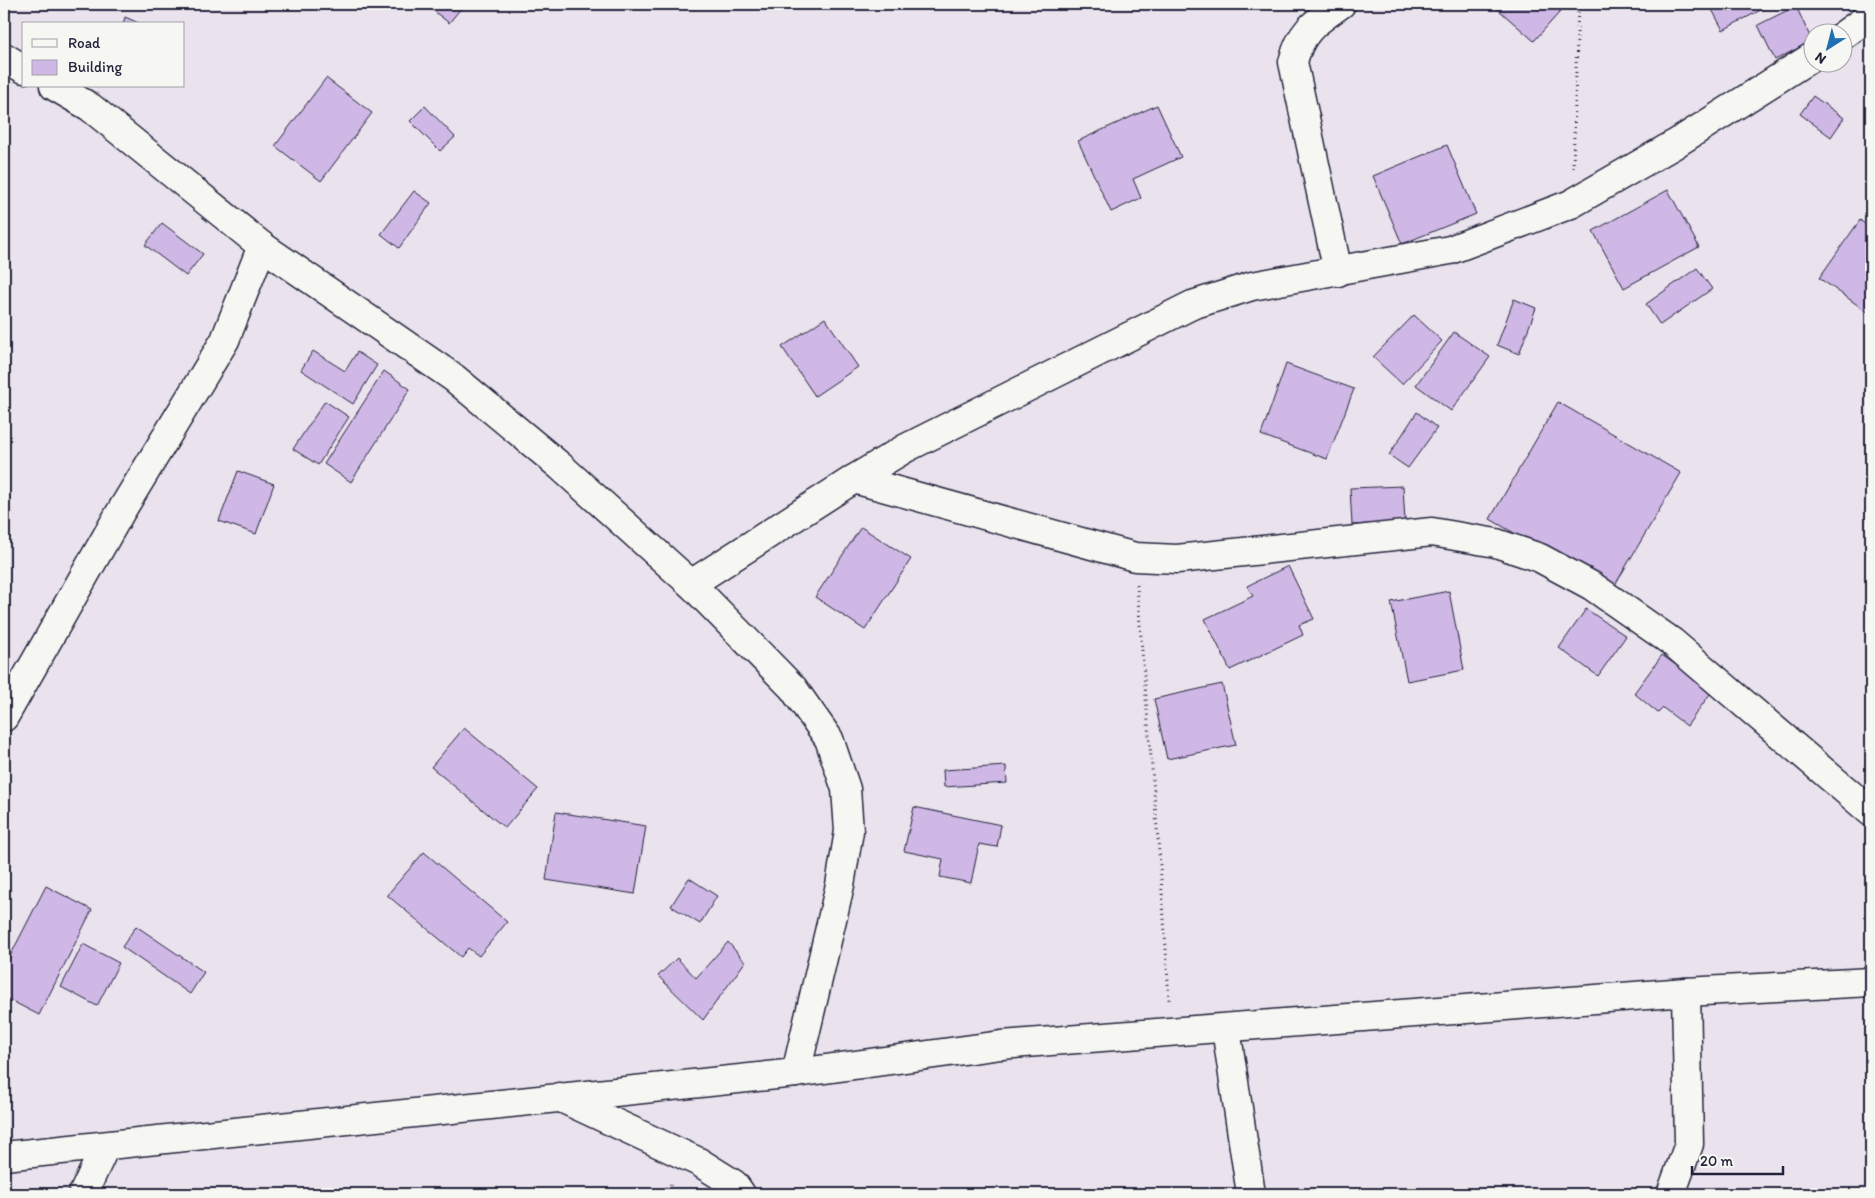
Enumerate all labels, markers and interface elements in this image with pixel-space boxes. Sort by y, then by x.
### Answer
legend [22,22,185,88]
north arrow [1802,22,1852,72]
text: Road [68,34,101,52]
text: N [1812,48,1829,68]
text: Building [68,58,122,76]
scale bar [1692,1143,1784,1175]
text: 20 m [1700,1152,1734,1170]

